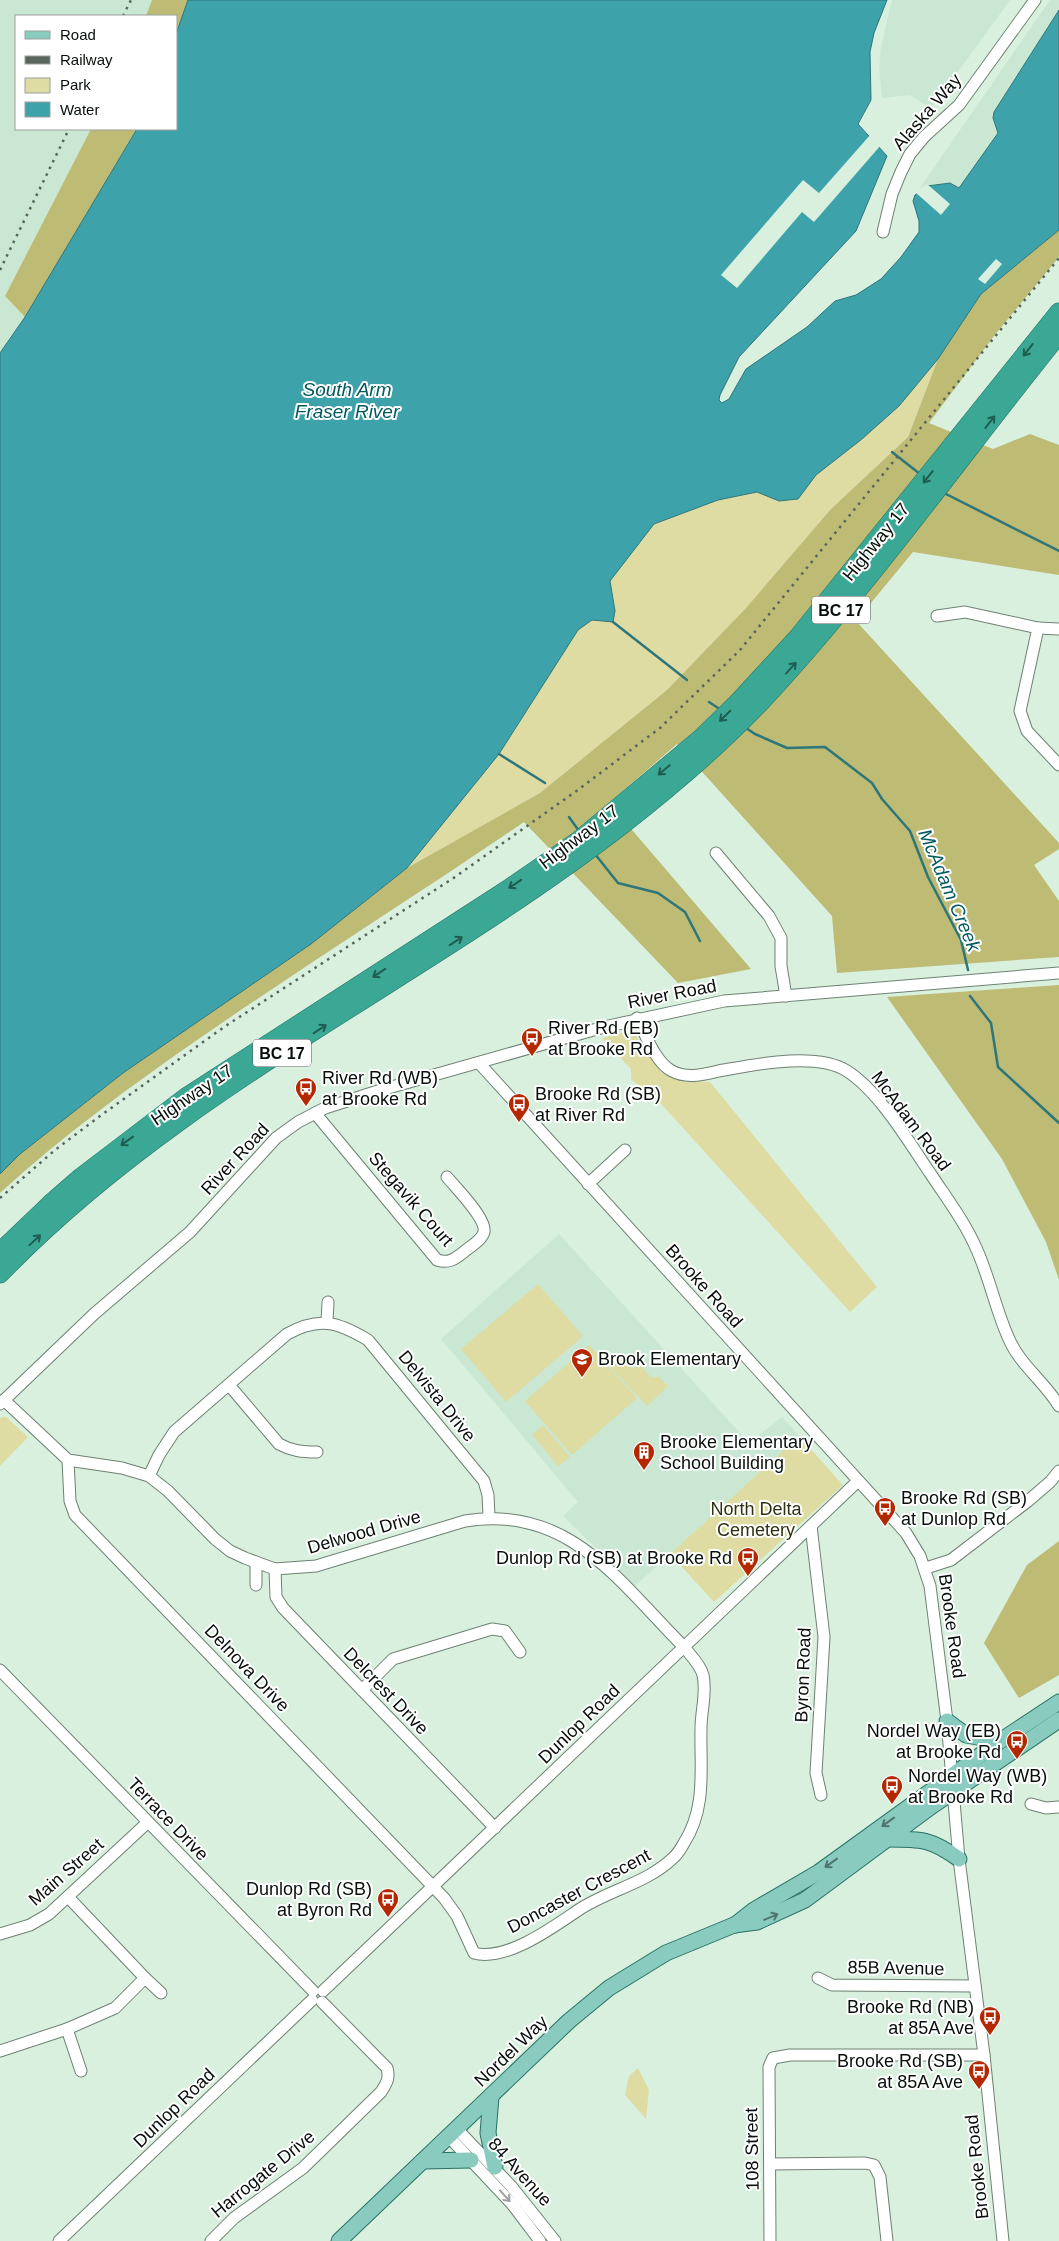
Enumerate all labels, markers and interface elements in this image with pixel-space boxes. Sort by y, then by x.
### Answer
legend [15,15,178,130]
text: Road [60,26,96,43]
text: Railway [60,51,113,68]
street label: Alaska Way [889,70,965,154]
text: Park [60,76,91,93]
text: Water [60,101,99,118]
one-way arrow [1023,343,1034,356]
water label: South Arm Fraser River [295,379,400,422]
one-way arrow [984,416,995,429]
one-way arrow [922,470,933,483]
street label: Highway 17 [839,499,913,585]
road number: BC 17 [812,596,870,624]
one-way arrow [786,661,797,674]
one-way arrow [718,710,731,722]
one-way arrow [658,764,671,775]
street label: Highway 17 [535,801,623,873]
water label: McAdam Creek [914,826,985,956]
one-way arrow [508,879,522,889]
one-way arrow [449,936,463,946]
one-way arrow [372,968,386,978]
street label: River Road [626,976,718,1012]
place label: River Rd (EB) at Brooke Rd [548,1018,659,1059]
one-way arrow [312,1024,326,1034]
bus stop icon: River Rd (EB) at Brooke Rd [520,1026,544,1057]
road number: BC 17 [253,1040,311,1066]
street label: Highway 17 [147,1060,237,1130]
street label: McAdam Road [867,1067,955,1175]
place label: River Rd (WB) at Brooke Rd [322,1068,438,1109]
bus stop icon: River Rd (WB) at Brooke Rd [294,1076,318,1107]
place label: Brooke Rd (SB) at River Rd [535,1084,661,1125]
bus stop icon: Brooke Rd (SB) at River Rd [507,1092,531,1123]
street label: River Road [197,1119,273,1199]
one-way arrow [121,1135,134,1146]
street label: Stegavik Court [365,1148,457,1250]
one-way arrow [28,1234,41,1246]
street label: Brooke Road [661,1240,747,1332]
street label: Delvista Drive [394,1347,480,1445]
school or university icon: Brook Elementary [570,1347,594,1378]
place label: Brook Elementary [598,1349,741,1369]
place label: Brooke Elementary School Building [660,1432,813,1473]
building icon: Brooke Elementary School Building [632,1440,656,1471]
place label: Brooke Rd (SB) at Dunlop Rd [901,1488,1027,1529]
bus stop icon: Brooke Rd (SB) at Dunlop Rd [873,1496,897,1527]
park label: North Delta Cemetery [710,1499,803,1540]
street label: Delwood Drive [305,1506,423,1558]
bus stop icon: Dunlop Rd (SB) at Brooke Rd [736,1546,760,1577]
place label: Dunlop Rd (SB) at Brooke Rd [496,1548,732,1568]
street label: Brooke Road [935,1573,969,1679]
street label: Delnova Drive [201,1620,293,1716]
street label: Byron Road [791,1627,815,1723]
street label: Delcrest Drive [340,1643,432,1739]
street label: Dunlop Road [534,1680,624,1768]
place label: Nordel Way (EB) at Brooke Rd [867,1721,1001,1762]
bus stop icon: Nordel Way (EB) at Brooke Rd [1005,1729,1029,1760]
place label: Nordel Way (WB) at Brooke Rd [908,1766,1047,1807]
street label: Terrace Drive [124,1774,212,1864]
bus stop icon: Nordel Way (WB) at Brooke Rd [880,1774,904,1805]
one-way arrow [882,1817,895,1828]
street label: Main Street [25,1834,107,1910]
street label: Doncaster Crescent [504,1845,654,1937]
one-way arrow [825,1858,839,1868]
place label: Dunlop Rd (SB) at Byron Rd [246,1879,372,1920]
bus stop icon: Dunlop Rd (SB) at Byron Rd [376,1887,400,1918]
one-way arrow [763,1911,778,1921]
street label: 85B Avenue [847,1957,945,1979]
place label: Brooke Rd (NB) at 85A Ave [847,1997,974,2038]
bus stop icon: Brooke Rd (NB) at 85A Ave [978,2005,1002,2036]
street label: Nordel Way [470,2011,552,2091]
place label: Brooke Rd (SB) at 85A Ave [837,2051,963,2092]
bus stop icon: Brooke Rd (SB) at 85A Ave [967,2059,991,2090]
street label: Dunlop Road [129,2064,219,2152]
street label: 108 Street [741,2107,763,2191]
street label: Brooke Road [962,2114,992,2220]
street label: Harrogate Drive [207,2126,319,2222]
street label: 84 Avenue [484,2134,556,2210]
one-way arrow [499,2190,511,2202]

